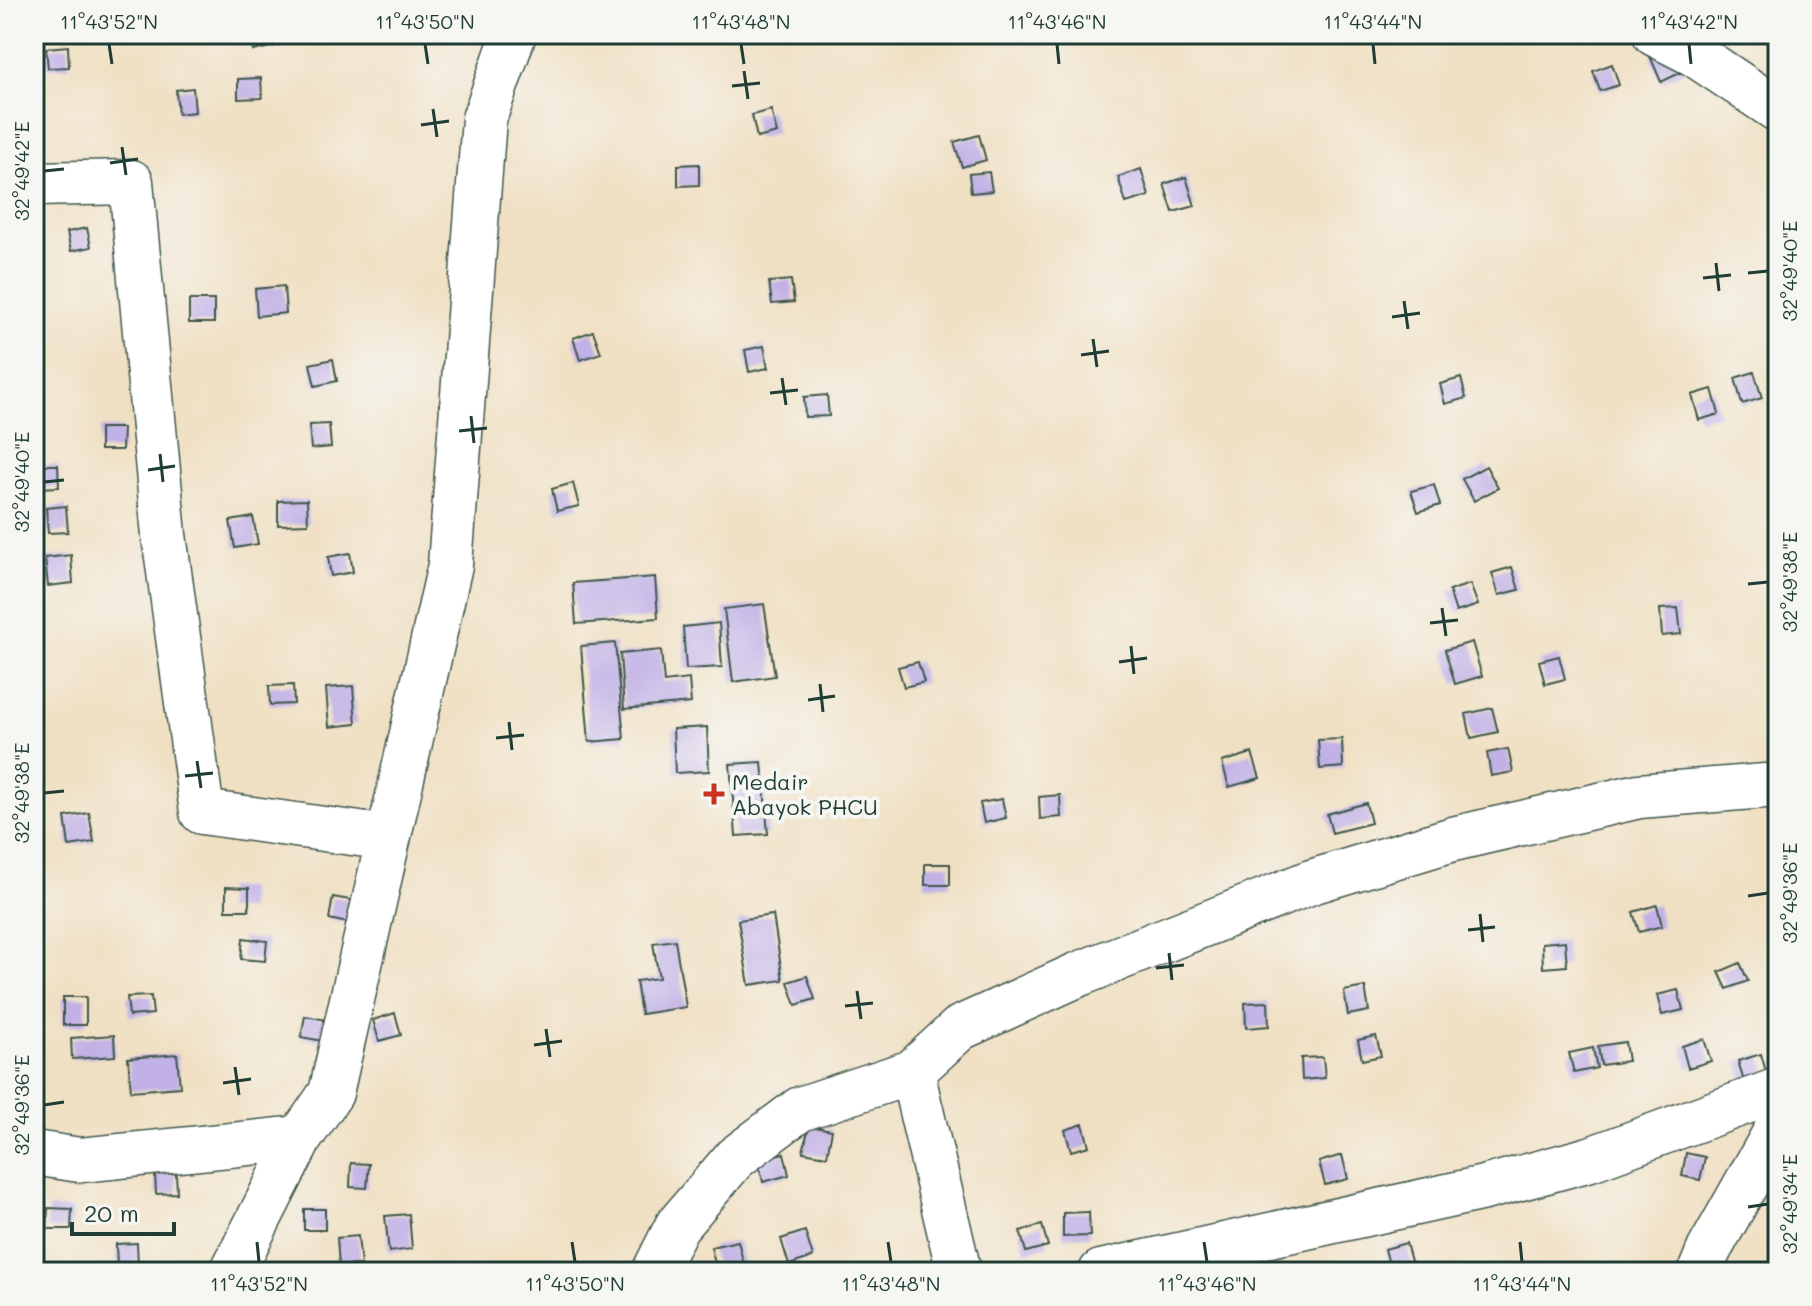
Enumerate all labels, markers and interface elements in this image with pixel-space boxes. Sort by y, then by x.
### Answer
text: 11°43'52"N [60,8,158,34]
text: 11°43'50"N [375,8,475,34]
text: 11°43'48"N [691,8,791,34]
text: 11°43'46"N [1007,8,1107,34]
text: 11°43'44"N [1324,8,1422,34]
text: 11°43'42"N [1640,8,1738,34]
text: 32°49'42"E [8,121,34,221]
text: 32°49'40"E [1776,220,1802,322]
text: 32°49'40"E [8,431,34,533]
text: 32°49'38"E [1776,532,1802,632]
text: 32°49'38"E [8,743,34,843]
place label: Medair Abayok PHCU [732,767,878,821]
marker: Medair Abayok PHCU [703,783,725,805]
text: 32°49'36"E [1776,843,1802,943]
text: 32°49'36"E [8,1055,34,1155]
text: 32°49'34"E [1776,1154,1802,1254]
scale bar [72,1186,174,1236]
text: 20 m [84,1197,139,1228]
text: 11°43'52"N [210,1270,308,1296]
text: 11°43'50"N [525,1270,625,1296]
text: 11°43'48"N [841,1270,941,1296]
text: 11°43'46"N [1157,1270,1257,1296]
text: 11°43'44"N [1473,1270,1571,1296]

